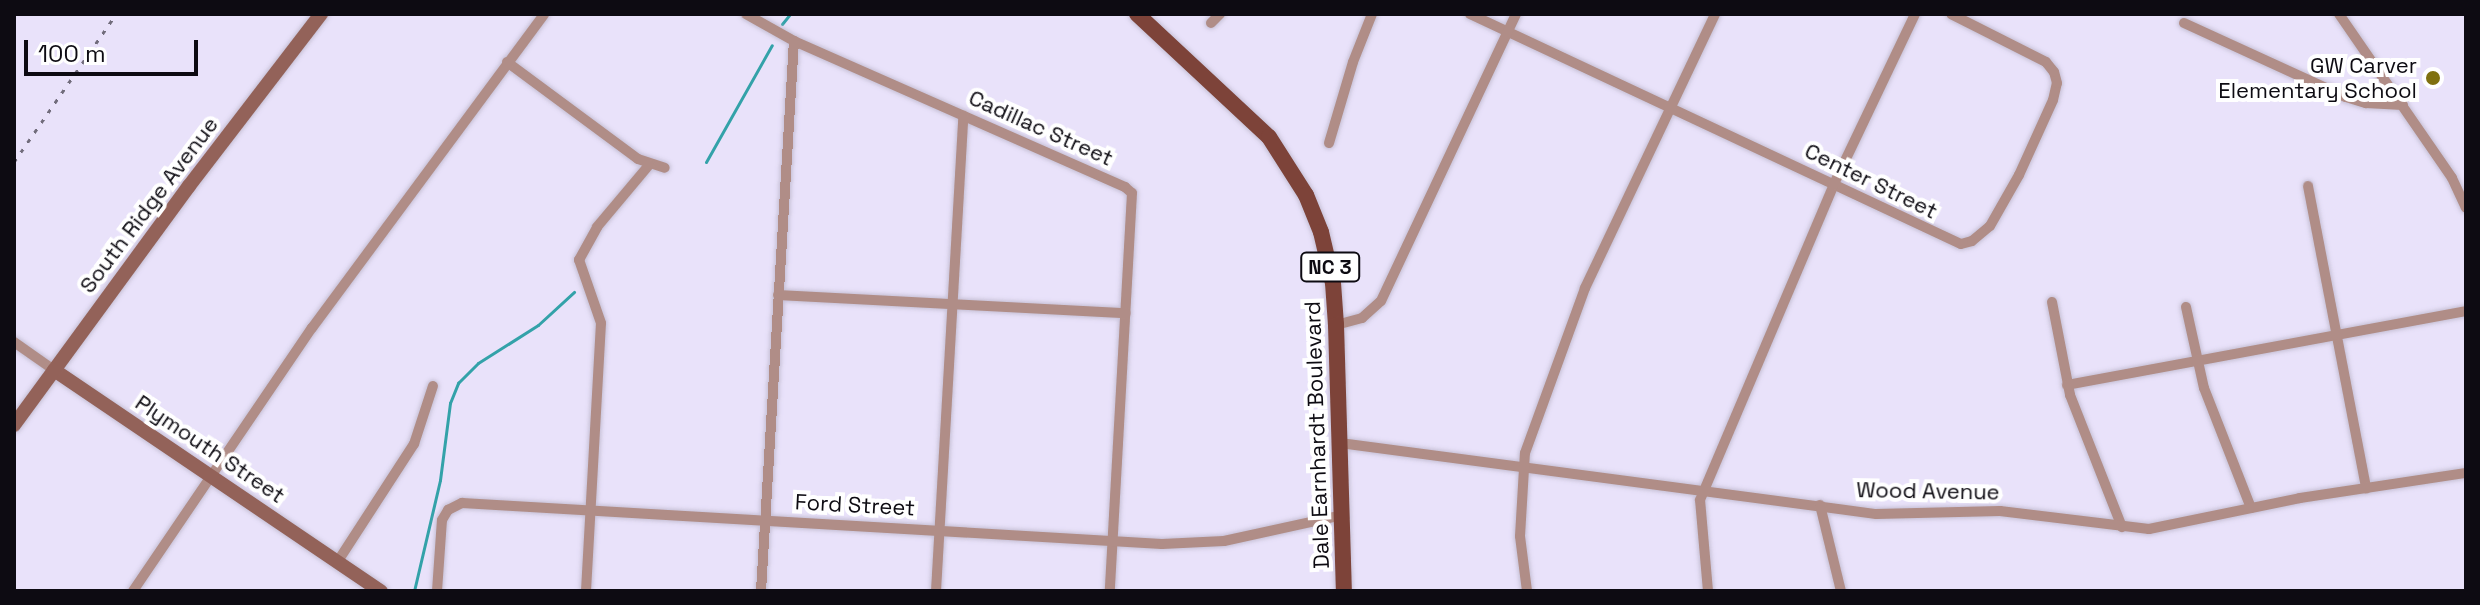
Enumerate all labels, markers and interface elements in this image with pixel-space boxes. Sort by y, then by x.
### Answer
scale bar [28,24,202,74]
text: 100 m [38,38,106,69]
place label: GW Carver Elementary School [2218,52,2417,104]
marker: GW Carver Elementary School [2424,69,2442,87]
street label: Cadillac Street [965,84,1117,172]
street label: South Ridge Avenue [74,112,224,298]
street label: Center Street [1800,138,1942,224]
road number: NC 3 [1300,251,1360,283]
street label: Dale Earnhardt Boulevard [1299,301,1335,569]
street label: Plymouth Street [130,389,290,509]
street label: Wood Avenue [1856,477,2000,505]
street label: Ford Street [794,489,916,521]

